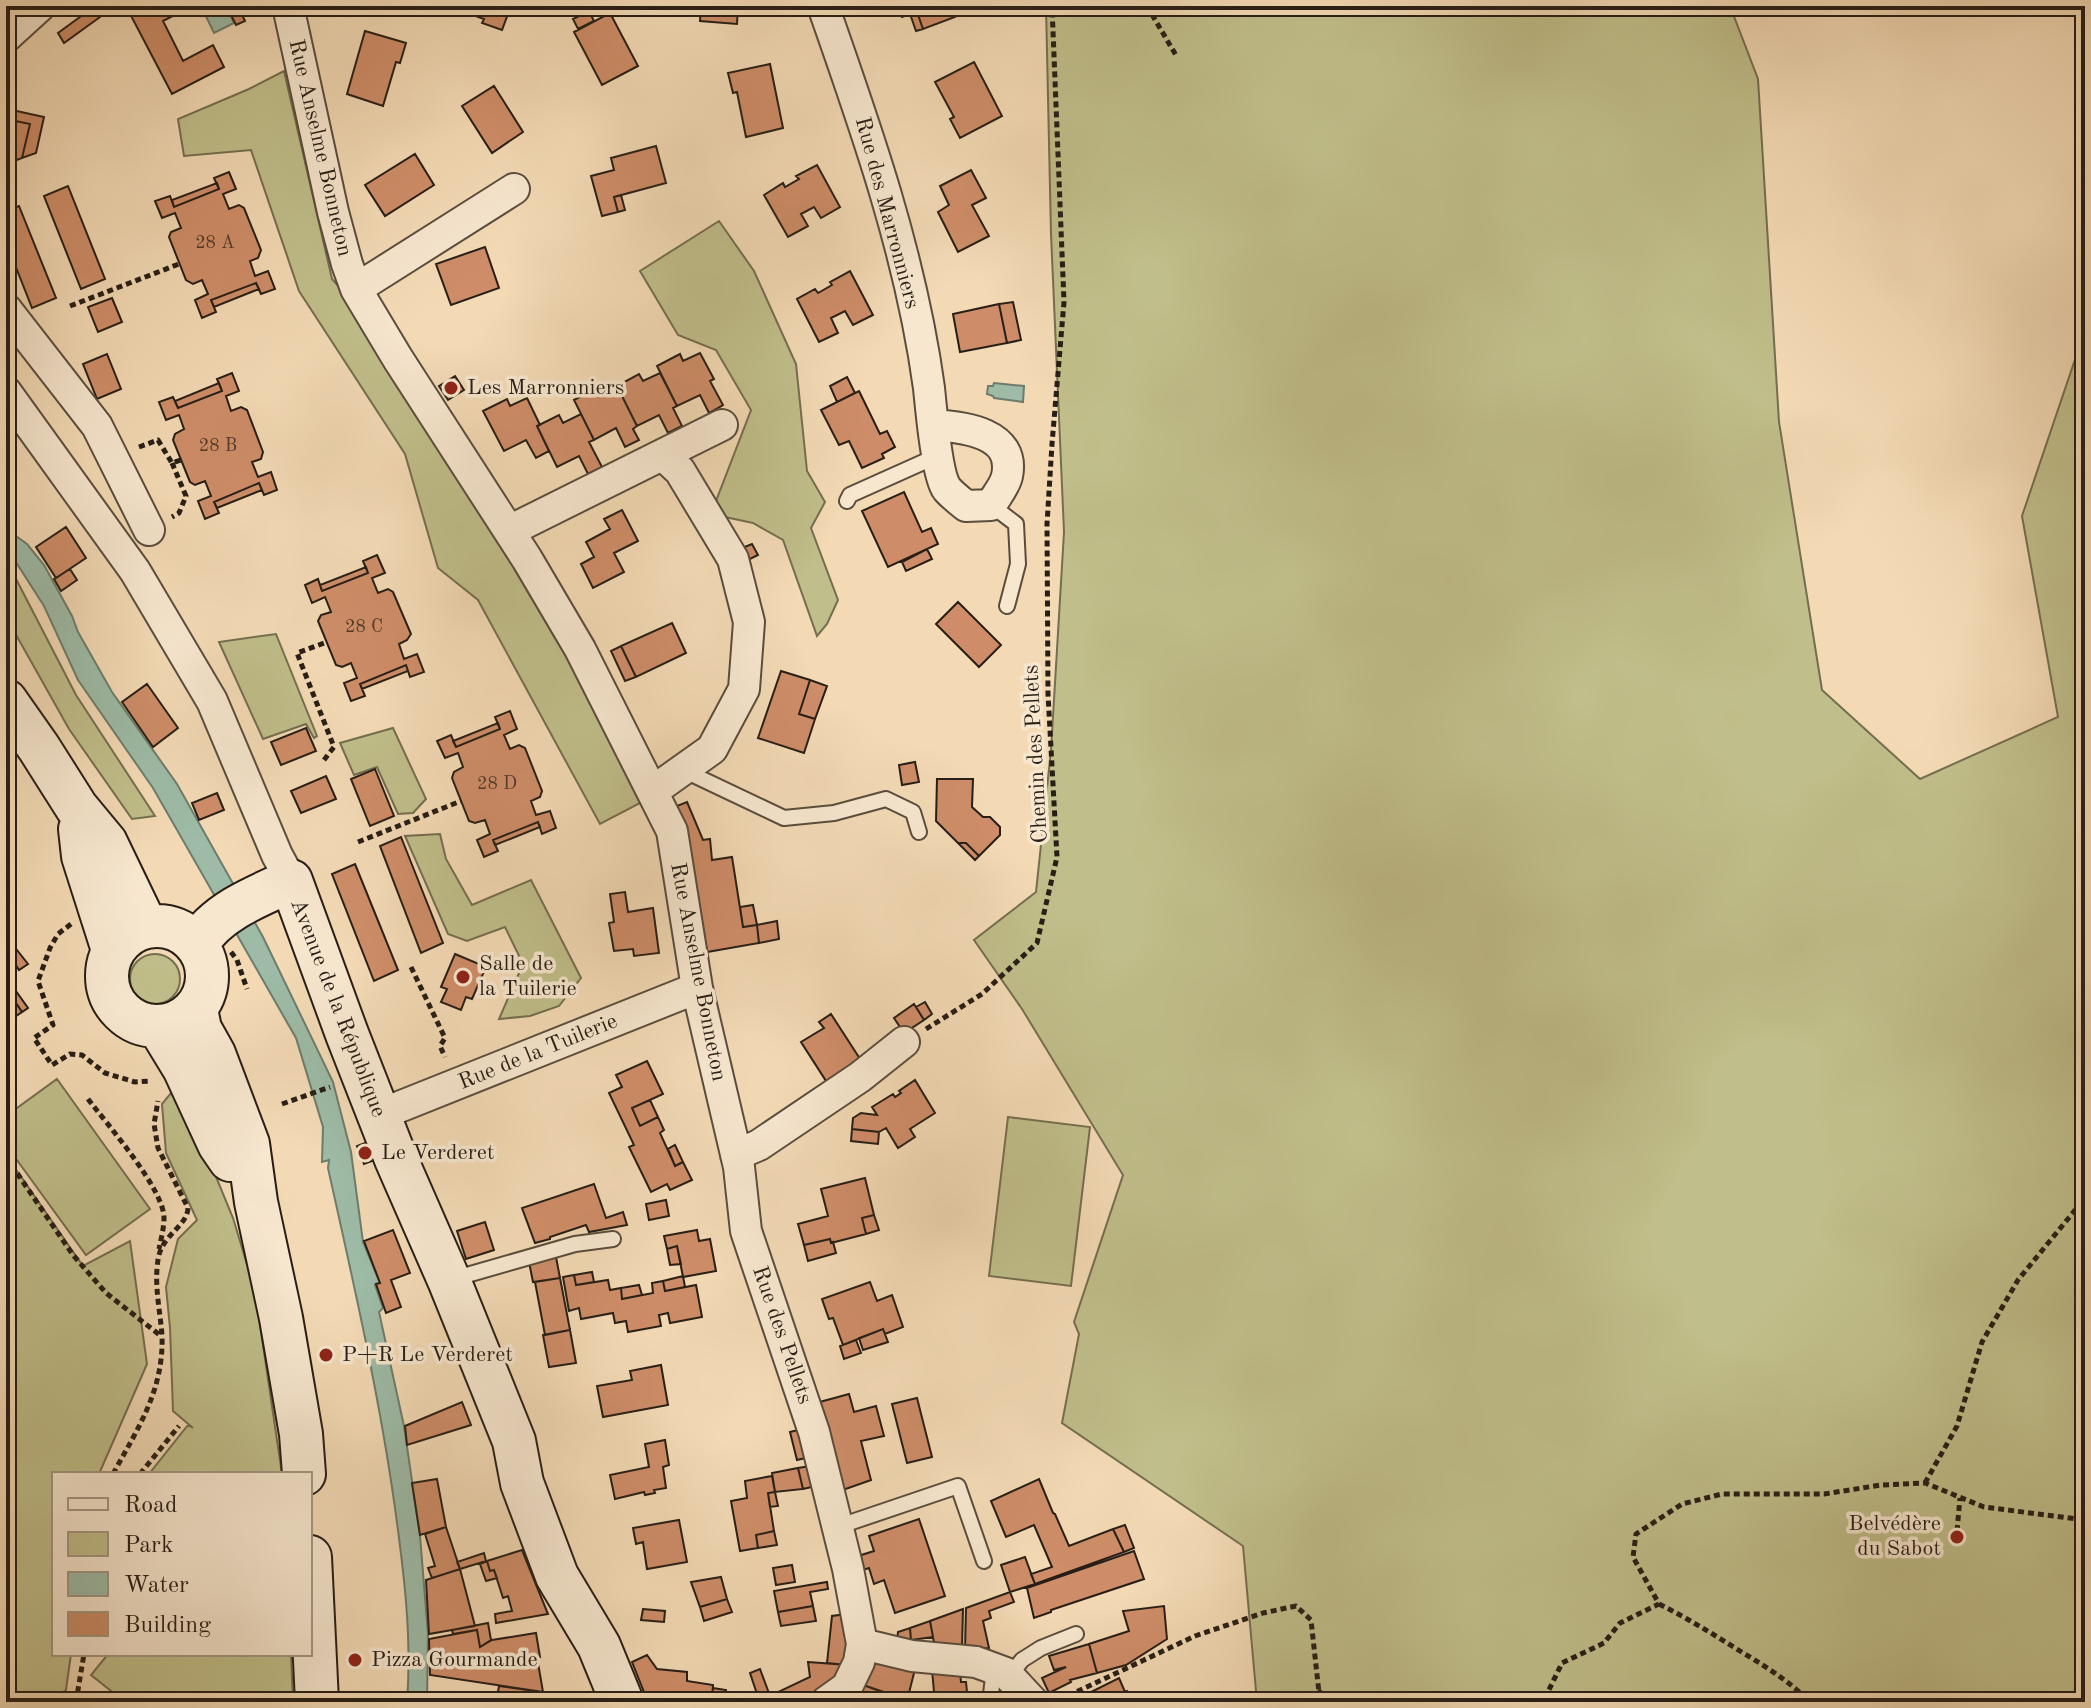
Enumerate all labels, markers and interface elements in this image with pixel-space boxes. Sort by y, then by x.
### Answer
street label: Rue Anselme Bonneton [284,37,356,259]
street label: Rue des Marronniers [851,115,923,311]
house number: 28 A [195,234,235,252]
place label: Les Marronniers [467,377,624,399]
marker: Les Marronniers [442,379,460,397]
house number: 28 B [199,437,237,455]
house number: 28 C [345,618,383,636]
street label: Chemin des Pellets [1020,664,1052,844]
house number: 28 D [477,775,517,793]
street label: Rue Anselme Bonneton [666,861,730,1083]
street label: Avenue de la République [286,896,390,1120]
place label: Salle de la Tuilerie [479,953,577,1000]
marker: Salle de la Tuilerie [454,968,472,986]
street label: Rue de la Tuilerie [456,1010,620,1094]
place label: Le Verderet [381,1142,494,1164]
marker: Le Verderet [356,1144,374,1162]
street label: Rue des Pellets [748,1263,816,1407]
place label: P+R Le Verderet [342,1344,513,1366]
marker: P+R Le Verderet [317,1346,335,1364]
legend [52,1472,312,1656]
text: Road [124,1494,177,1518]
place label: Belvédère du Sabot [1848,1513,1941,1560]
marker: Belvédère du Sabot [1948,1528,1966,1546]
text: Park [124,1534,173,1558]
text: Water [124,1574,189,1598]
text: Building [124,1614,211,1638]
place label: Pizza Gourmande [371,1649,538,1671]
marker: Pizza Gourmande [346,1651,364,1669]

